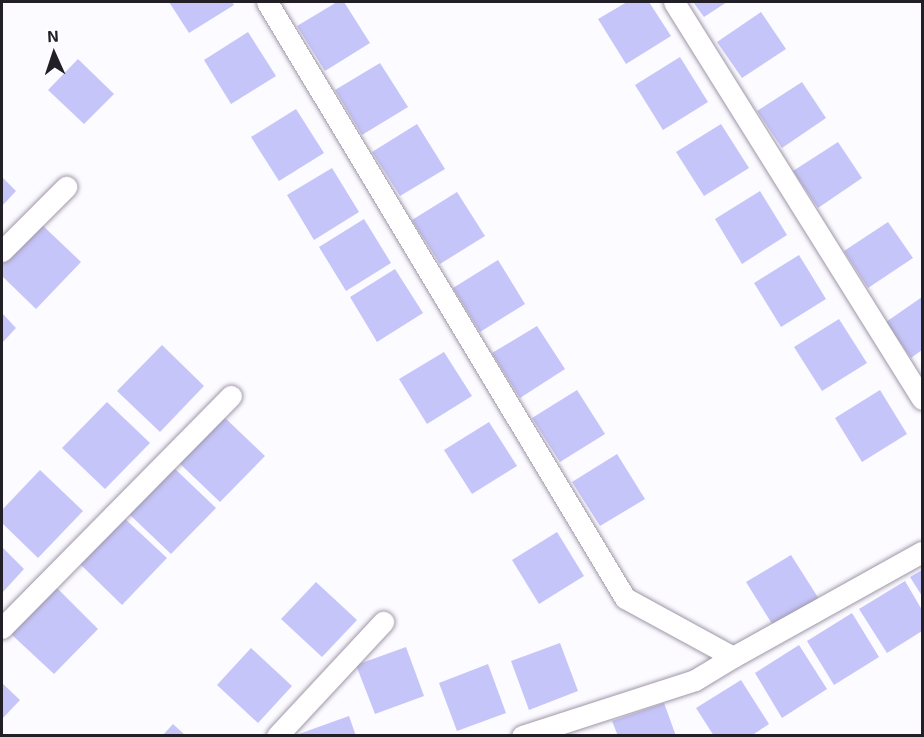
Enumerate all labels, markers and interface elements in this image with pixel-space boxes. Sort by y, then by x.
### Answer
north arrow [24,24,84,84]
text: N [47,26,59,45]

